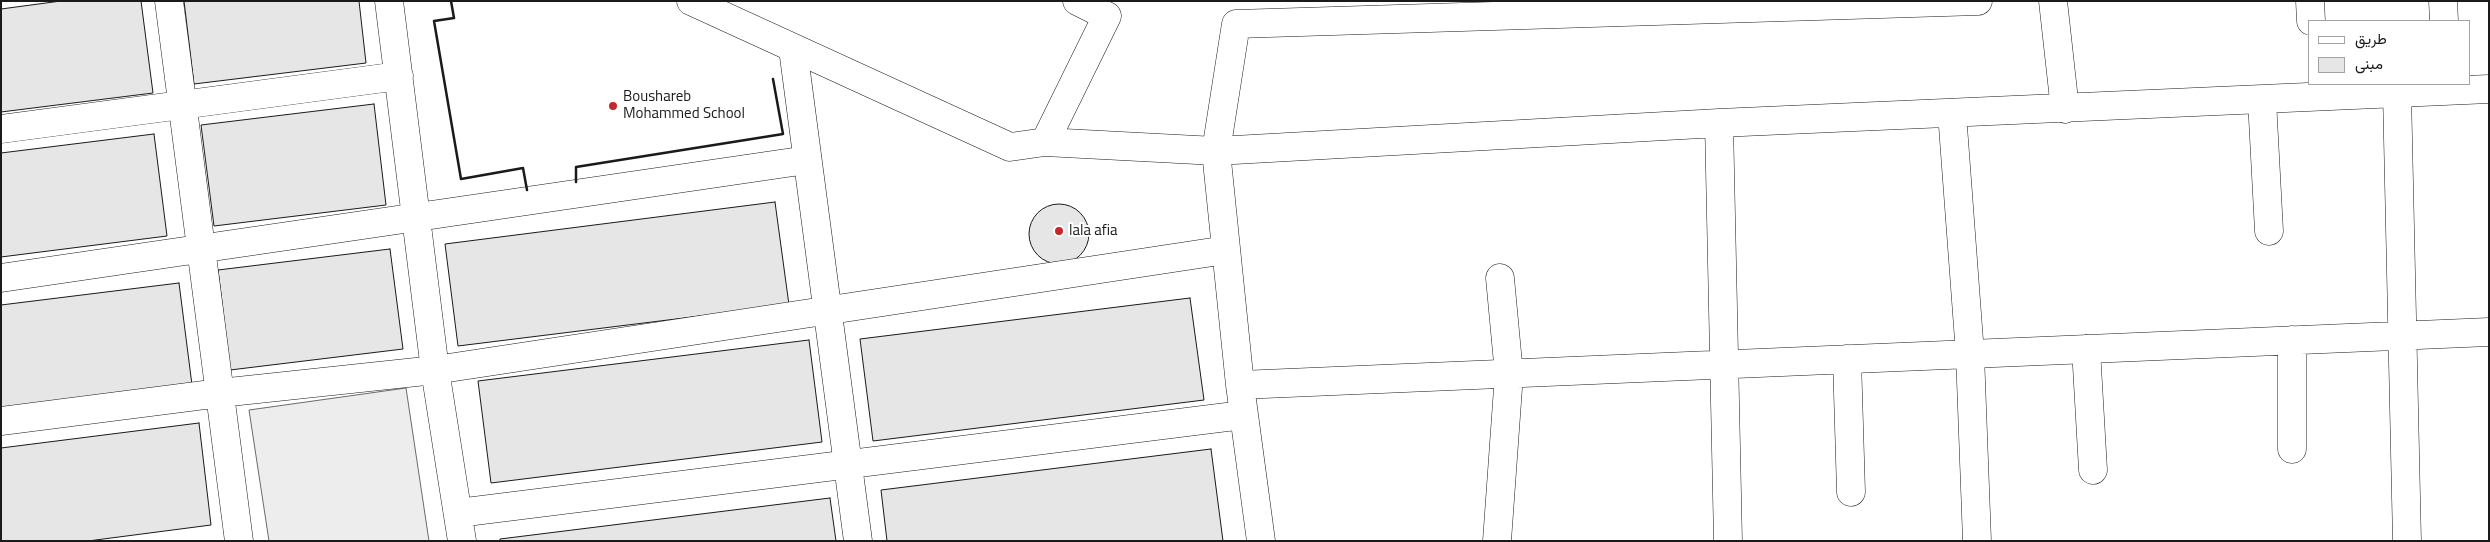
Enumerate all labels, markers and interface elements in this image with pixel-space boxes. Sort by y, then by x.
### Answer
legend [2308,20,2470,85]
text: طريق [2355,27,2387,50]
text: مبنى [2355,52,2383,75]
place label: Boushareb Mohammed School [623,88,745,123]
marker: Boushareb Mohammed School [607,100,619,112]
place label: lala afia [1069,222,1118,240]
marker: lala afia [1053,225,1065,237]

